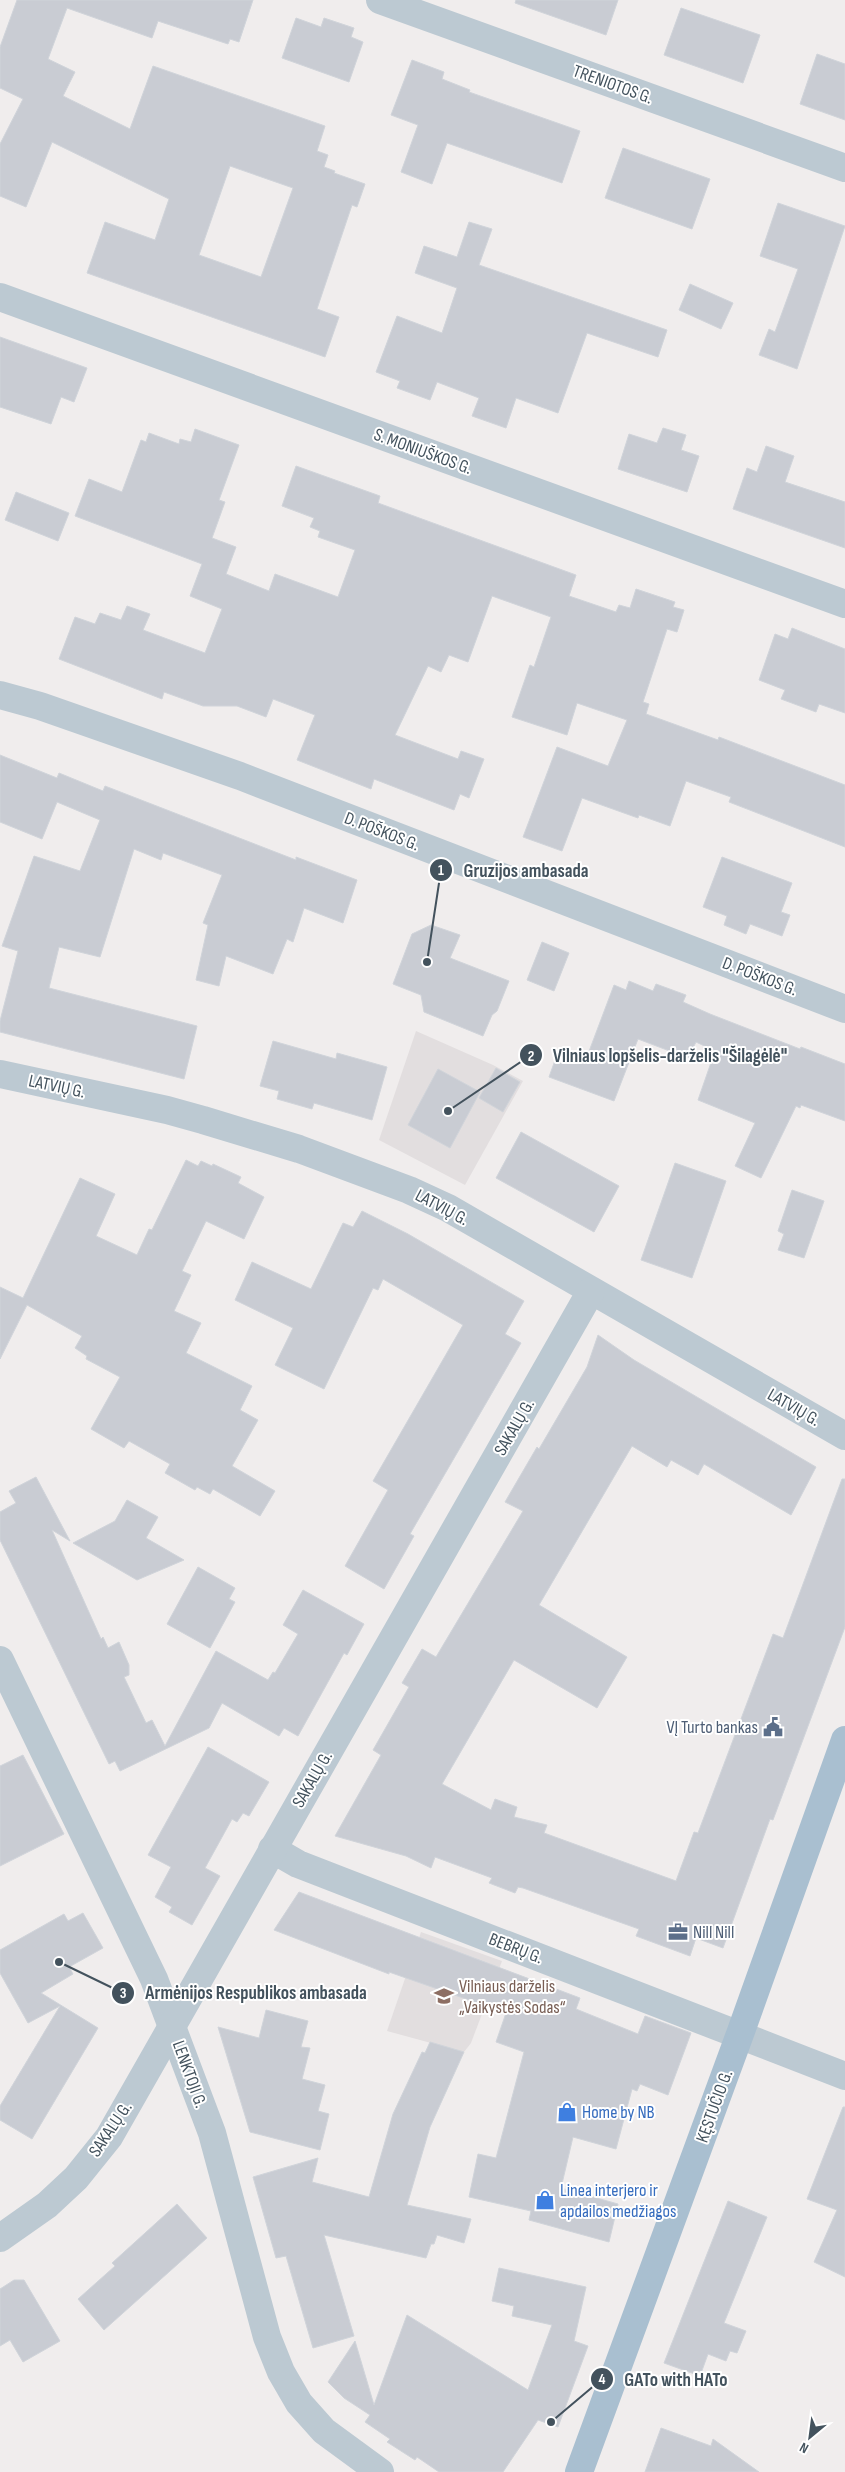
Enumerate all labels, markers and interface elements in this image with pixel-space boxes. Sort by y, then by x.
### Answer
street label: TRENIOTOS G. [570,60,656,109]
street label: S. MONIUŠKOS G. [371,424,475,479]
street label: D. POŠKOS G. [341,808,422,855]
callout: Gruzijos ambasada [429,853,599,887]
text: Gruzijos ambasada [463,860,589,883]
text: 1 [438,861,444,880]
street label: D. POŠKOS G. [719,953,800,1000]
callout: Vilniaus lopšelis-darželis "Šilagėlė" [518,1038,798,1072]
text: Vilniaus lopšelis-darželis "Šilagėlė" [553,1045,787,1068]
text: 2 [528,1047,534,1066]
street label: LATVIŲ G. [27,1070,87,1103]
street label: LATVIŲ G. [412,1185,472,1230]
street label: LATVIŲ G. [764,1384,824,1431]
street label: SAKALŲ G. [490,1395,539,1459]
public building icon: VĮ Turto bankas [762,1716,784,1738]
place label: VĮ Turto bankas [666,1717,758,1738]
street label: SAKALŲ G. [288,1747,337,1811]
office icon: Nill Nill [667,1921,689,1943]
place label: Nill Nill [693,1922,734,1943]
street label: BEBRŲ G. [486,1929,546,1968]
callout: Armėnijos Respublikos ambasada [111,1976,377,2010]
place label: Vilniaus darželis „Vaikystės Sodas“ [459,1976,566,2018]
text: Armėnijos Respublikos ambasada [144,1982,367,2005]
text: 3 [120,1984,127,2003]
school or university icon: Vilniaus darželis „Vaikystės Sodas“ [433,1985,455,2007]
street label: LENKTOJI G. [168,2038,211,2111]
street label: KĘSTUČIO G. [692,2067,737,2145]
street label: SAKALŲ G. [84,2098,136,2161]
shop icon: Home by NB [556,2101,578,2123]
place label: Home by NB [582,2102,655,2123]
place label: Linea interjero ir apdailos medžiagos [560,2180,676,2222]
shop icon: Linea interjero ir apdailos medžiagos [534,2189,556,2211]
callout: GATo with HATo [590,2362,738,2396]
text: GATo with HATo [624,2369,728,2392]
text: 4 [599,2370,606,2389]
north arrow [785,2412,835,2462]
text: N [797,2439,811,2457]

